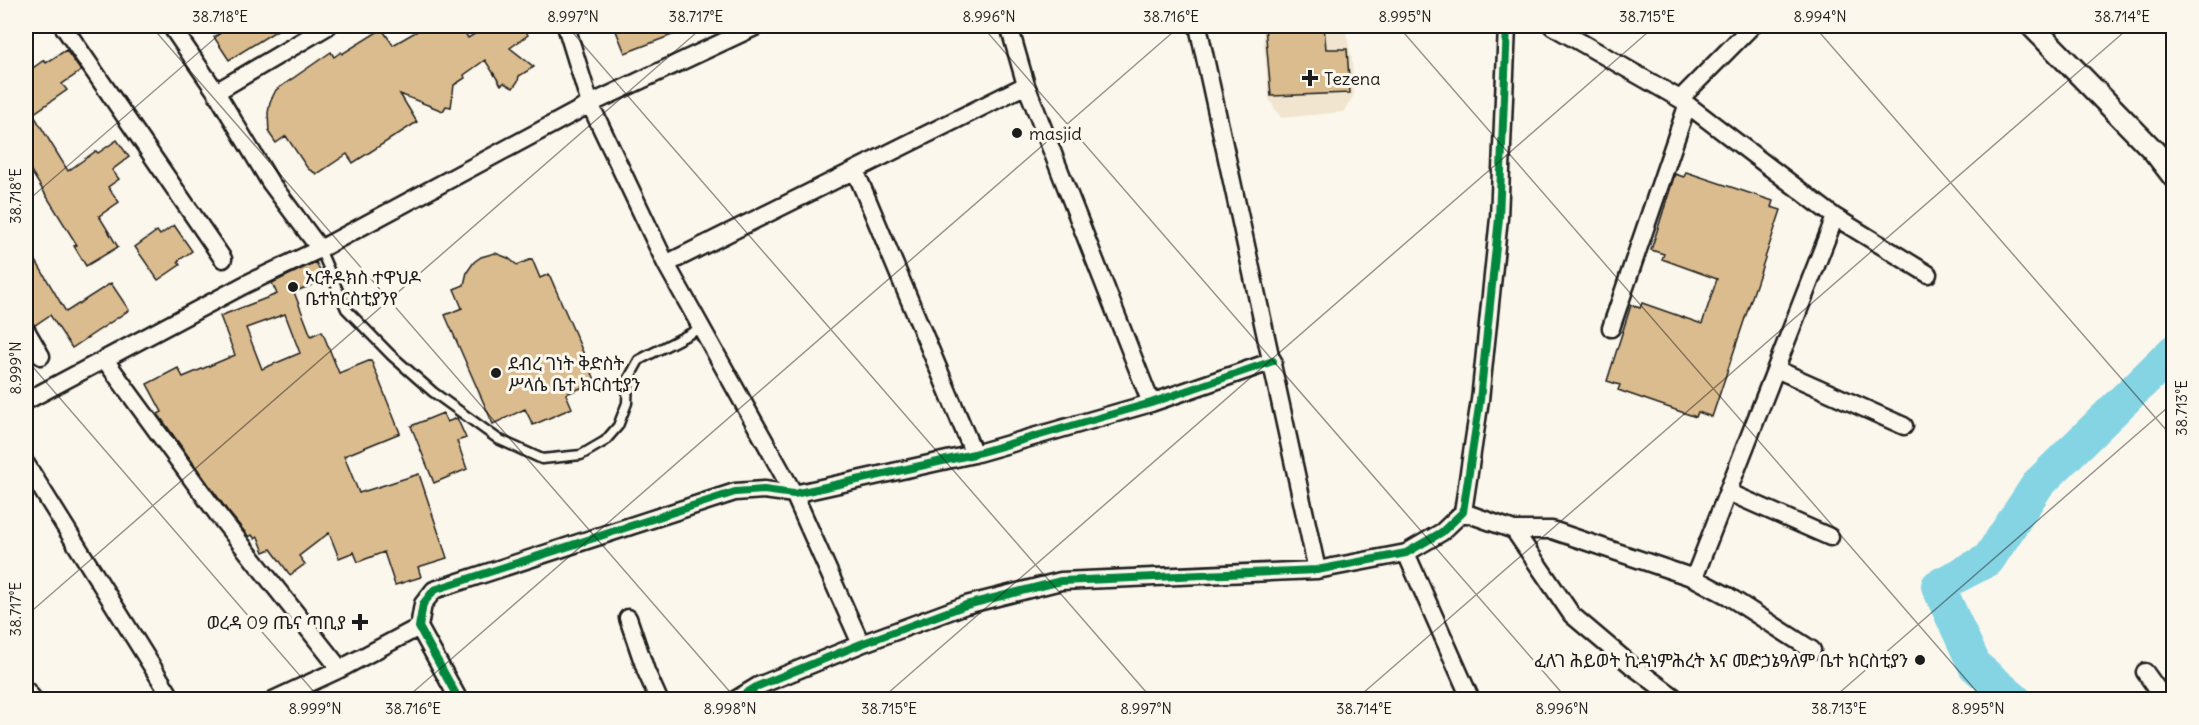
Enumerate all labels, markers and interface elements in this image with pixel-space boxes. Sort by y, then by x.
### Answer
text: 38.718°E [192,7,248,26]
text: 8.997°N [547,7,599,26]
text: 38.717°E [669,7,724,26]
text: 8.996°N [962,7,1016,26]
text: 38.716°E [1143,7,1199,26]
text: 8.995°N [1379,7,1432,26]
text: 38.715°E [1619,7,1675,26]
text: 8.994°N [1793,7,1847,26]
text: 38.714°E [2094,7,2150,26]
place label: Tezena [1324,67,1381,90]
marker: Tezena [1301,69,1319,87]
place label: masjid [1029,122,1082,145]
marker: masjid [1010,126,1024,140]
text: 38.718°E [6,168,25,224]
place label: ኦርቶዶክስ ተዋህዶ ቤተክርስቲያንየ [305,266,422,310]
marker: ኦርቶዶክስ ተዋህዶ ቤተክርስቲያንየ [286,280,300,294]
text: 8.999°N [6,342,25,395]
place label: ደብረ ገነት ቅድስት ሥላሴ ቤተ ክርስቲያን [508,352,641,396]
marker: ደብረ ገነት ቅድስት ሥላሴ ቤተ ክርስቲያን [489,366,503,380]
text: 38.713°E [2172,380,2191,436]
text: 38.717°E [6,581,25,636]
place label: ወረዳ 09 ጤና ጣቢያ [207,611,346,634]
marker: ወረዳ 09 ጤና ጣቢያ [351,613,369,631]
place label: ፈለገ ሕይወት ኪዳነምሕረት እና መድኃኔዓለም ቤተ ክርስቲያን [1534,649,1908,672]
marker: ፈለገ ሕይወት ኪዳነምሕረት እና መድኃኔዓለም ቤተ ክርስቲያን [1913,653,1927,667]
text: 8.999°N [289,699,342,718]
text: 38.716°E [385,699,441,718]
text: 8.998°N [703,699,757,718]
text: 38.715°E [861,699,917,718]
text: 8.997°N [1120,699,1172,718]
text: 38.714°E [1336,699,1392,718]
text: 8.996°N [1535,699,1589,718]
text: 38.713°E [1811,699,1867,718]
text: 8.995°N [1952,699,2005,718]

